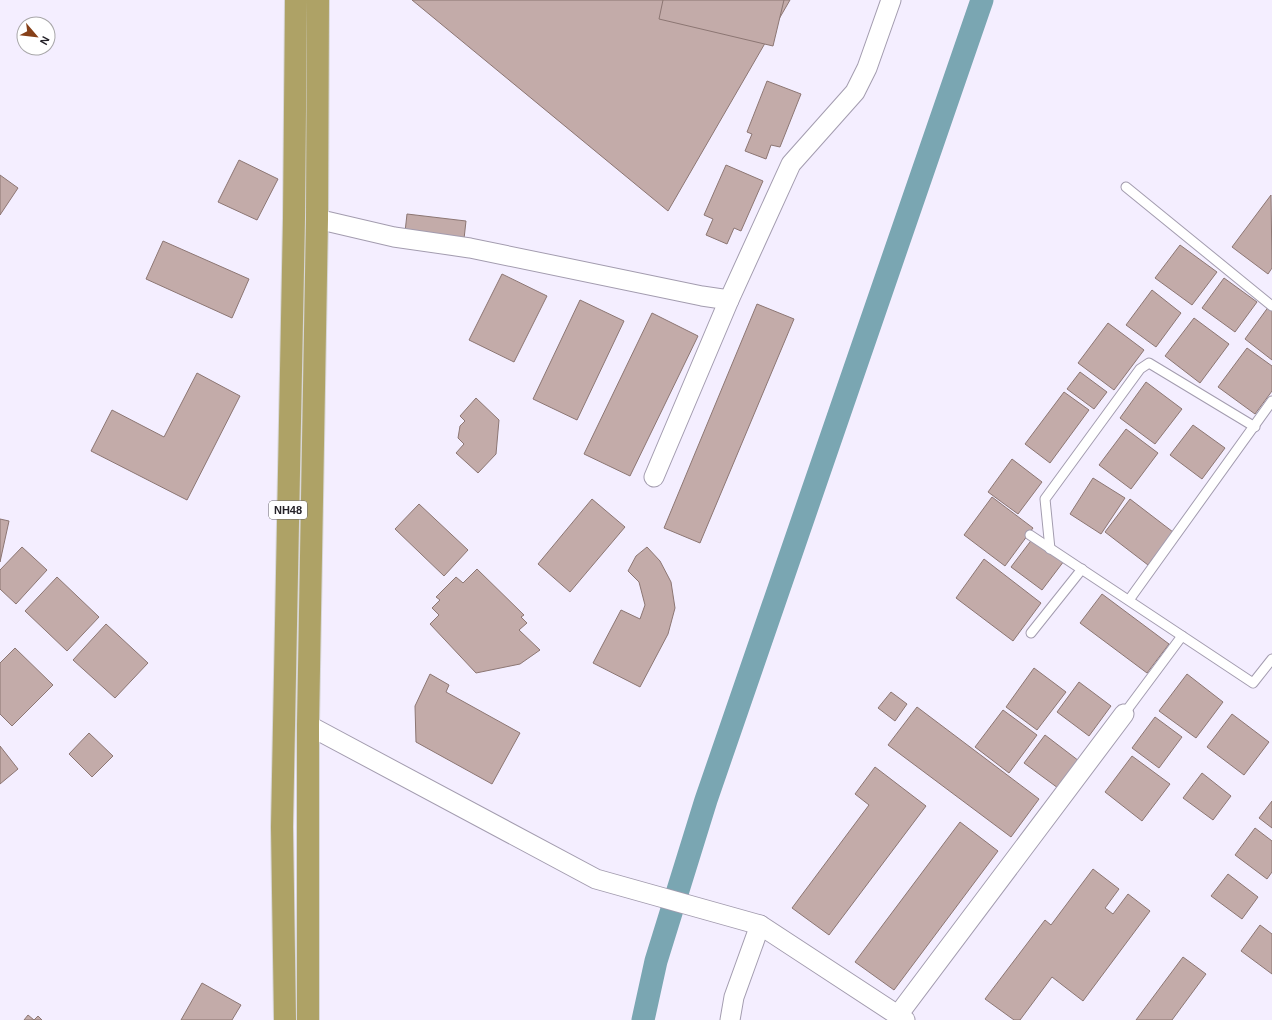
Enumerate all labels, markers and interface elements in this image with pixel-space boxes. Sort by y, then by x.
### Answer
north arrow [16,16,56,56]
text: N [38,34,52,47]
road number: NH48 [269,501,307,519]

